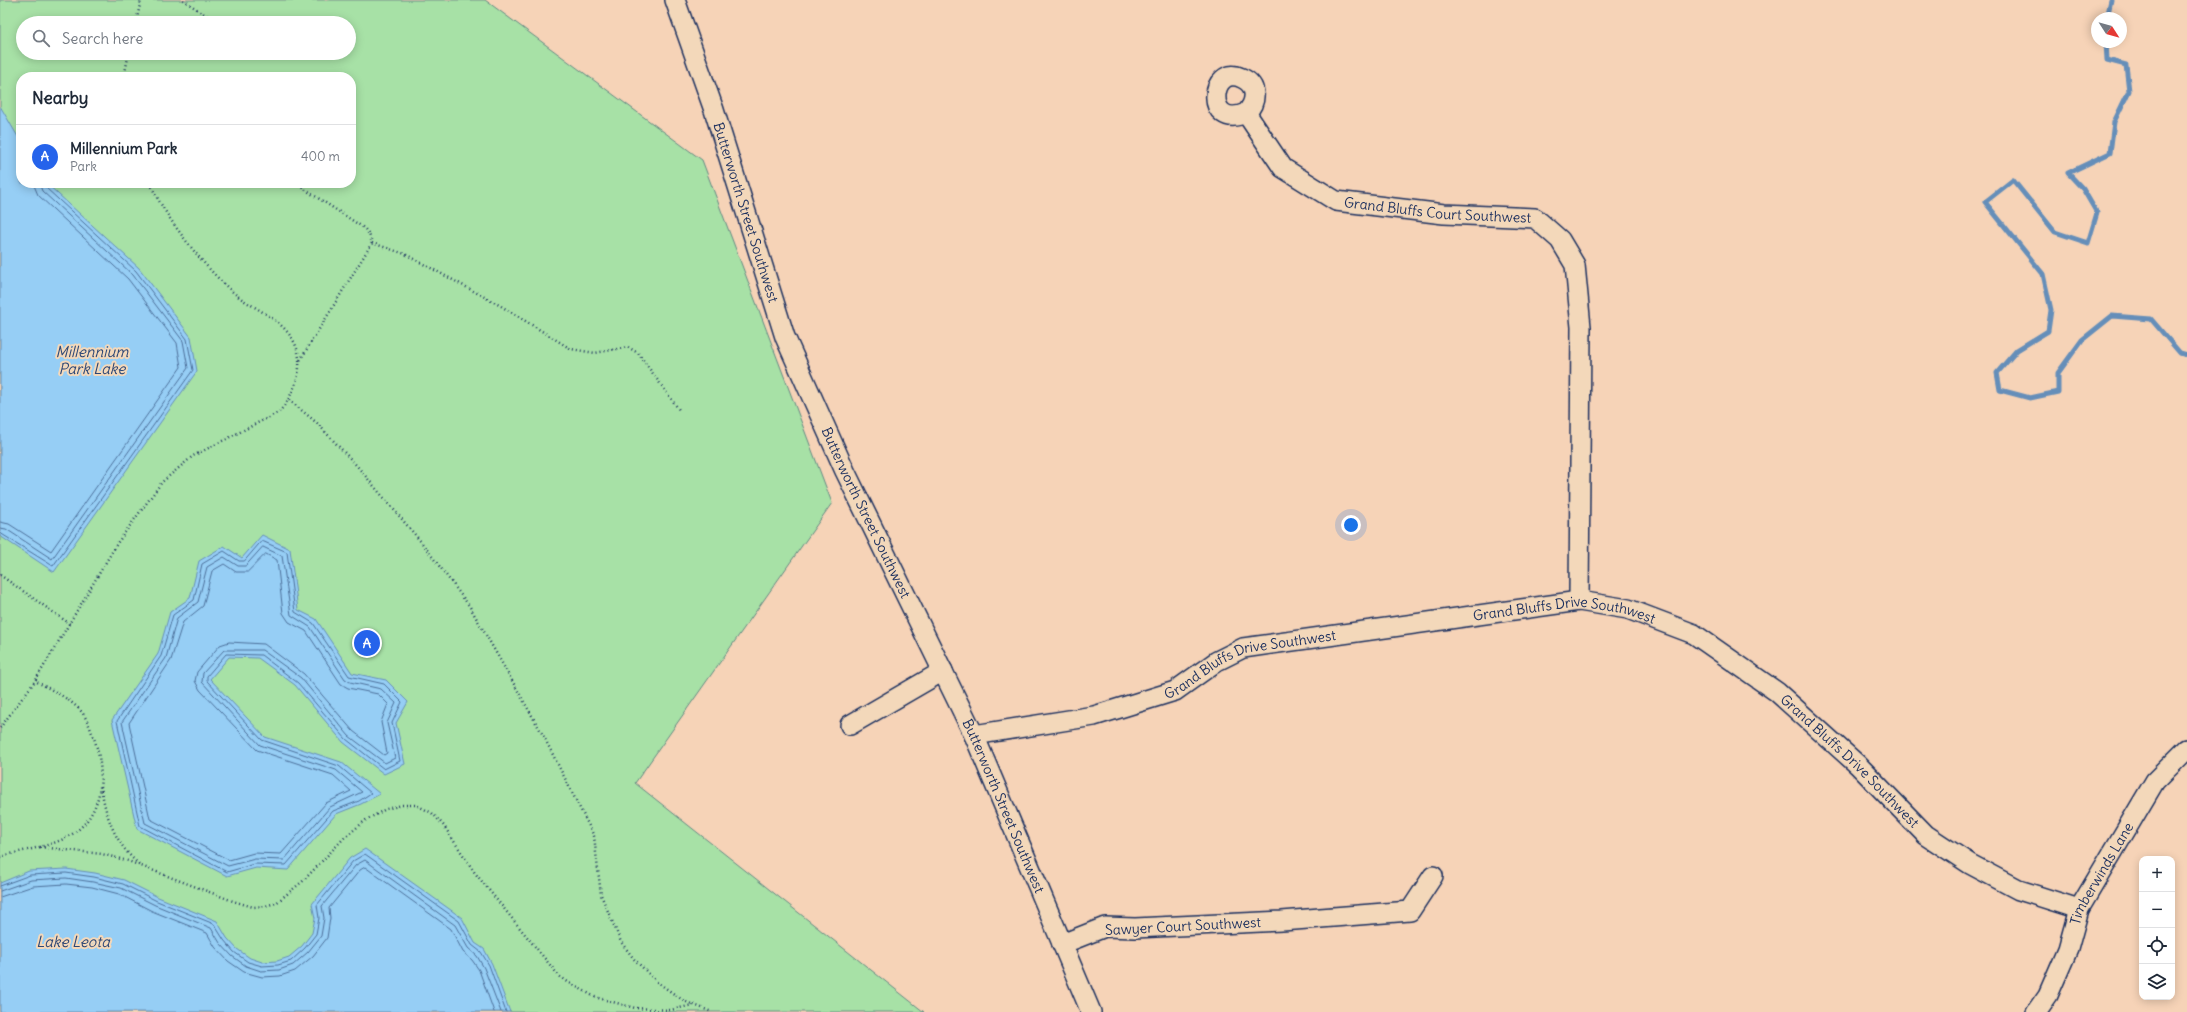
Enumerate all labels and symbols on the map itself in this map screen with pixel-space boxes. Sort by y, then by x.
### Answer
north arrow [2091,12,2127,48]
street label: Butterworth Street Southwest [709,120,783,305]
street label: Grand Bluffs Court Southwest [1343,193,1532,227]
water label: Millennium Park Lake [56,342,129,378]
street label: Butterworth Street Southwest [818,424,915,601]
your location [1341,515,1361,535]
street label: Grand Bluffs Drive Southwest [1472,592,1658,628]
street label: Grand Bluffs Drive Southwest [1162,626,1337,703]
pin: A [354,628,380,658]
street label: Grand Bluffs Drive Southwest [1777,690,1923,832]
street label: Butterworth Street Southwest [958,716,1049,896]
street label: Timberwinds Lane [2066,819,2137,927]
street label: Sawyer Court Southwest [1104,913,1262,939]
water label: Lake Leota [36,932,111,951]

